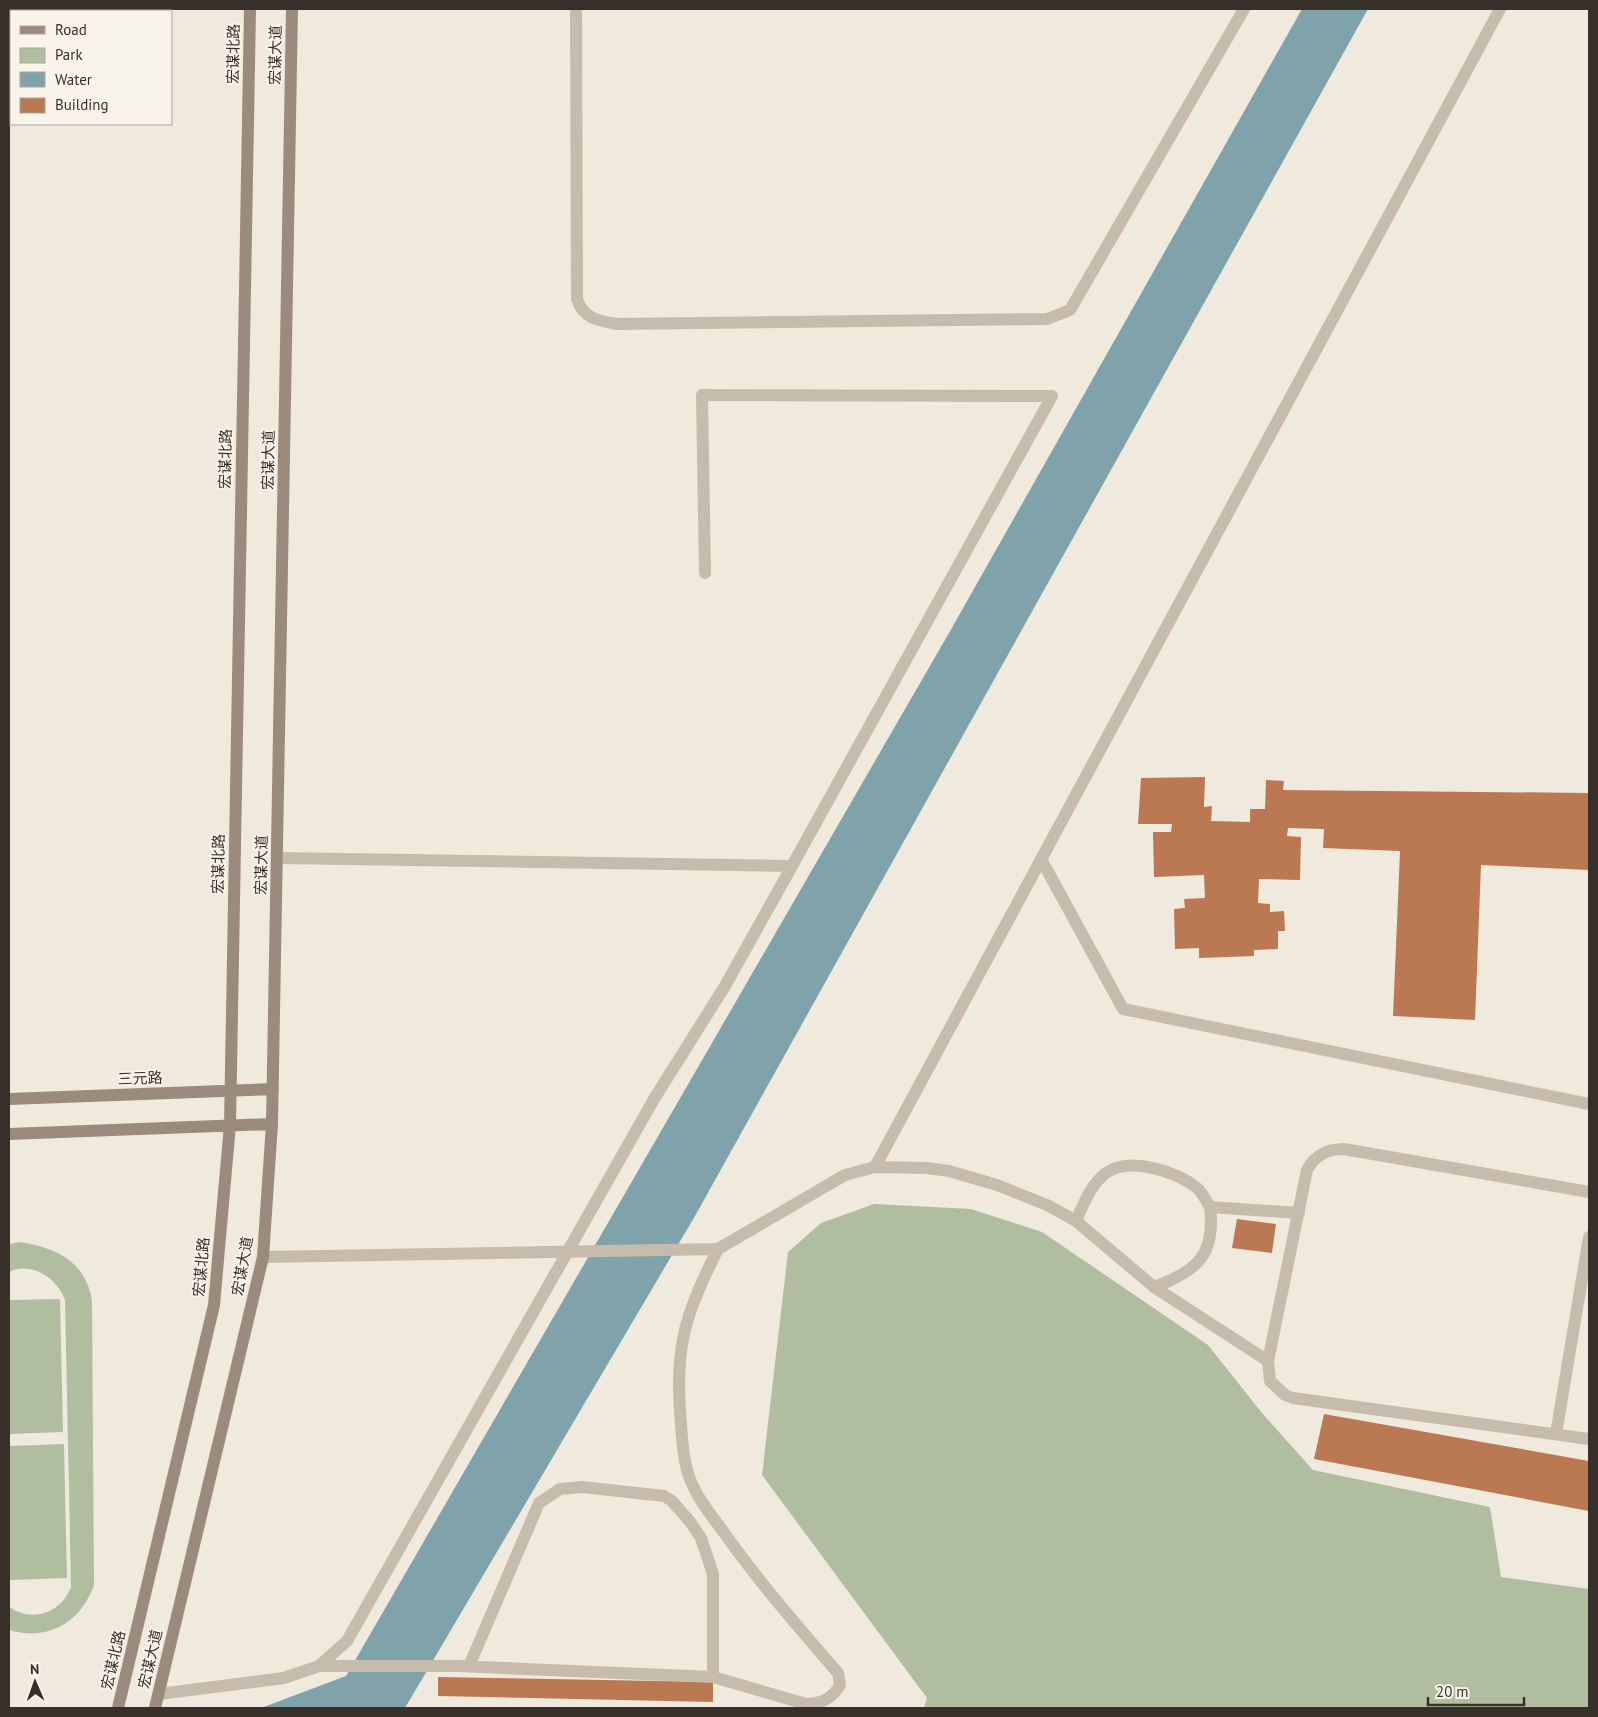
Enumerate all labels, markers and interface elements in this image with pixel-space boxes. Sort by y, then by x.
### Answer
legend [10,10,172,125]
text: Road [55,20,87,39]
street label: 宏谋北路 [223,24,243,84]
street label: 宏谋大道 [265,25,285,85]
text: Park [55,45,83,64]
text: Water [55,70,92,89]
text: Building [55,95,109,114]
street label: 宏谋北路 [215,429,235,489]
street label: 宏谋大道 [258,430,278,490]
street label: 宏谋北路 [208,834,228,894]
street label: 宏谋大道 [251,835,271,895]
street label: 三元路 [117,1068,163,1088]
street label: 宏谋大道 [227,1235,257,1297]
street label: 宏谋北路 [189,1236,213,1298]
street label: 宏谋大道 [134,1628,166,1690]
street label: 宏谋北路 [97,1629,129,1691]
north arrow [10,1657,60,1707]
text: N [30,1660,39,1678]
scale bar [1428,1674,1524,1706]
text: 20 m [1436,1682,1469,1701]

